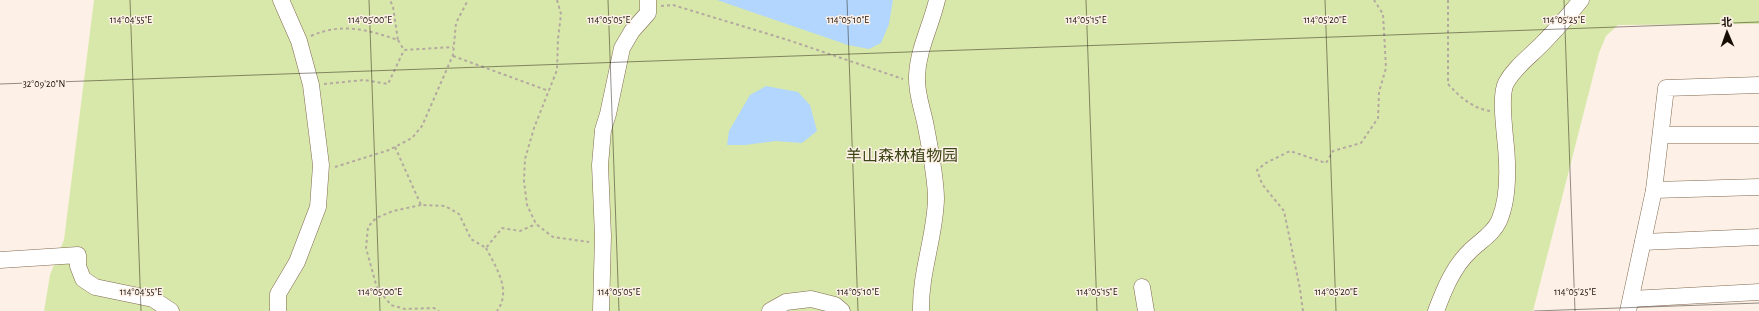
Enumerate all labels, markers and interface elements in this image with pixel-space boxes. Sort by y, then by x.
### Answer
north arrow [1707,12,1747,52]
text: 114°04'55"E [110,15,152,25]
text: 114°05'00"E [348,15,392,25]
text: 114°05'05"E [588,15,631,25]
text: 114°05'10"E [827,15,869,25]
text: 114°05'15"E [1066,15,1107,25]
text: 114°05'20"E [1303,15,1347,25]
text: 114°05'25"E [1543,15,1585,25]
text: 北 [1721,17,1732,28]
text: 32°09'20"N [23,79,65,89]
park label: 羊山森林植物园 [846,147,958,164]
text: 114°04'55"E [120,287,162,297]
text: 114°05'00"E [358,287,402,297]
text: 114°05'05"E [598,287,641,297]
text: 114°05'10"E [837,287,879,297]
text: 114°05'15"E [1077,287,1118,297]
text: 114°05'20"E [1314,287,1358,297]
text: 114°05'25"E [1554,287,1596,297]

